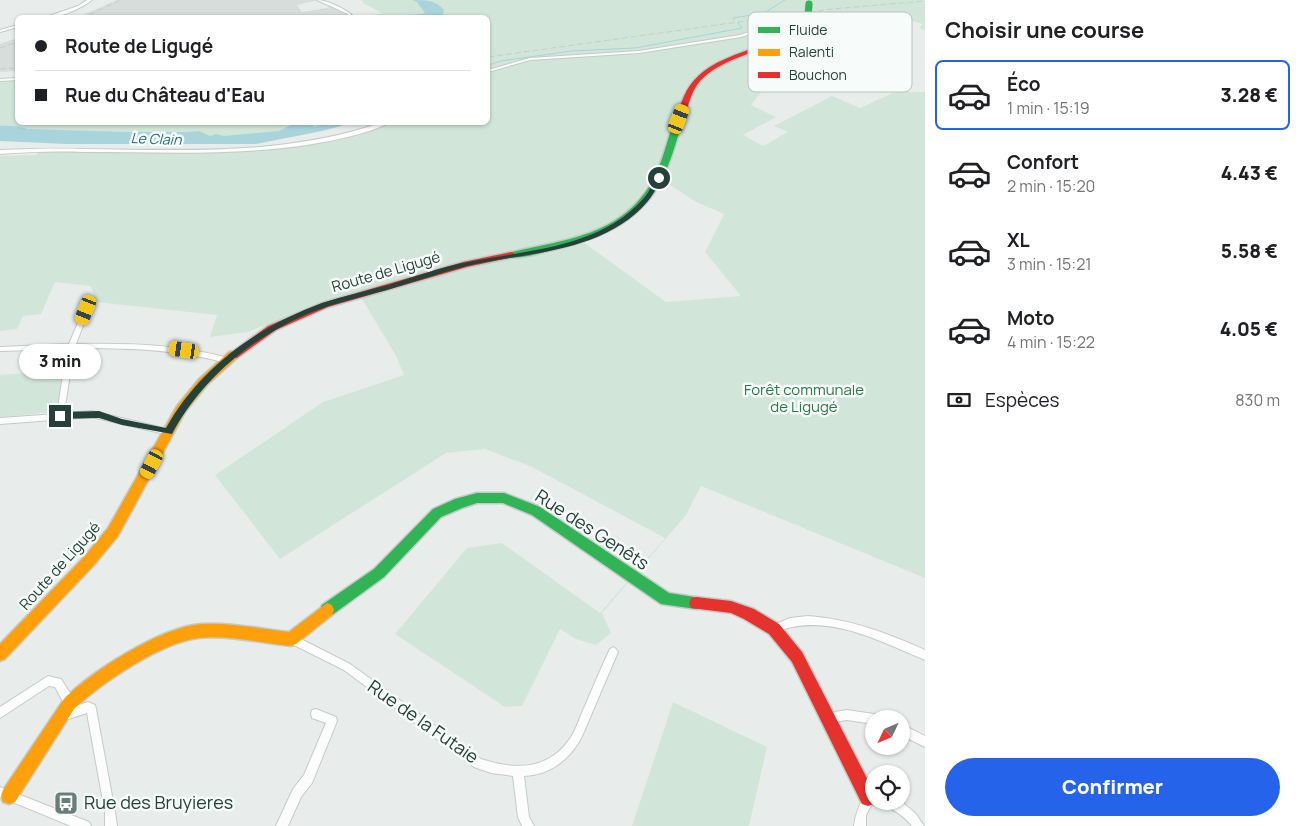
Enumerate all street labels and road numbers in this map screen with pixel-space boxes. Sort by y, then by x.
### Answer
street label: Route de Ligugé [329,246,443,297]
street label: Rue des Genêts [531,483,654,575]
street label: Route de Ligugé [14,517,105,614]
street label: Rue de la Futaie [363,674,484,768]

